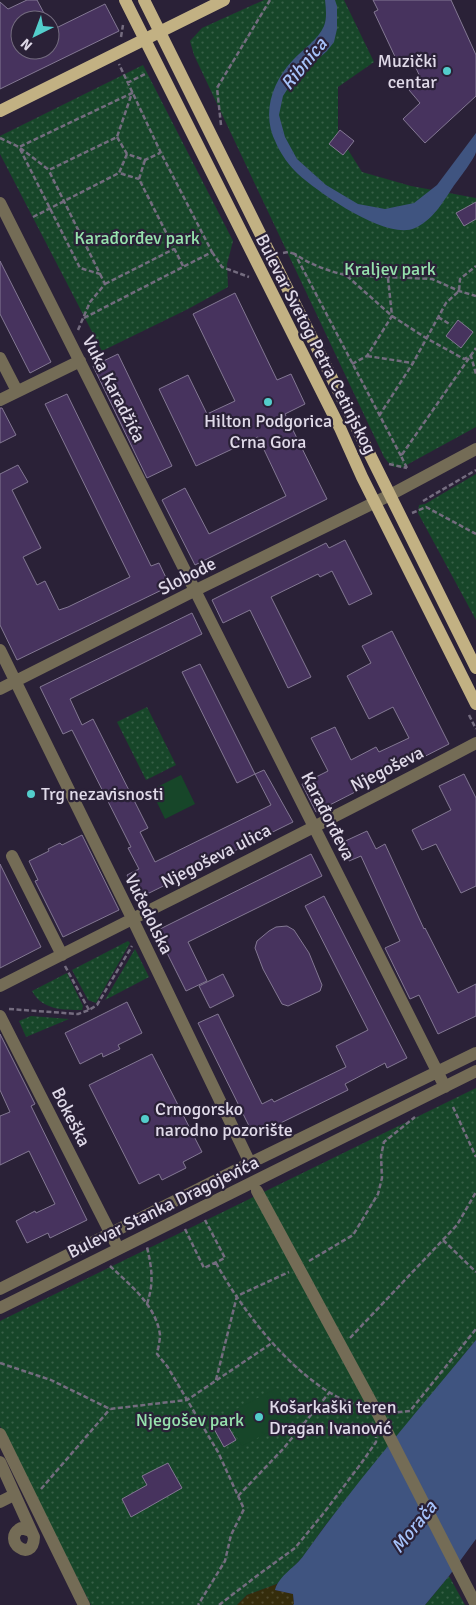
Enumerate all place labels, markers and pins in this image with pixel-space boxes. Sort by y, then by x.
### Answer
place label: Muzički centar [377,50,437,93]
marker: Muzički centar [441,65,453,77]
marker: Hilton Podgorica Crna Gora [262,396,274,408]
place label: Hilton Podgorica Crna Gora [204,410,332,453]
place label: Trg nezavisnosti [41,783,164,805]
marker: Trg nezavisnosti [25,788,37,800]
place label: Crnogorsko narodno pozorište [155,1098,293,1141]
marker: Crnogorsko narodno pozorište [139,1113,151,1125]
place label: Košarkaški teren Dragan Ivanović [269,1396,396,1439]
marker: Košarkaški teren Dragan Ivanović [253,1411,265,1423]

